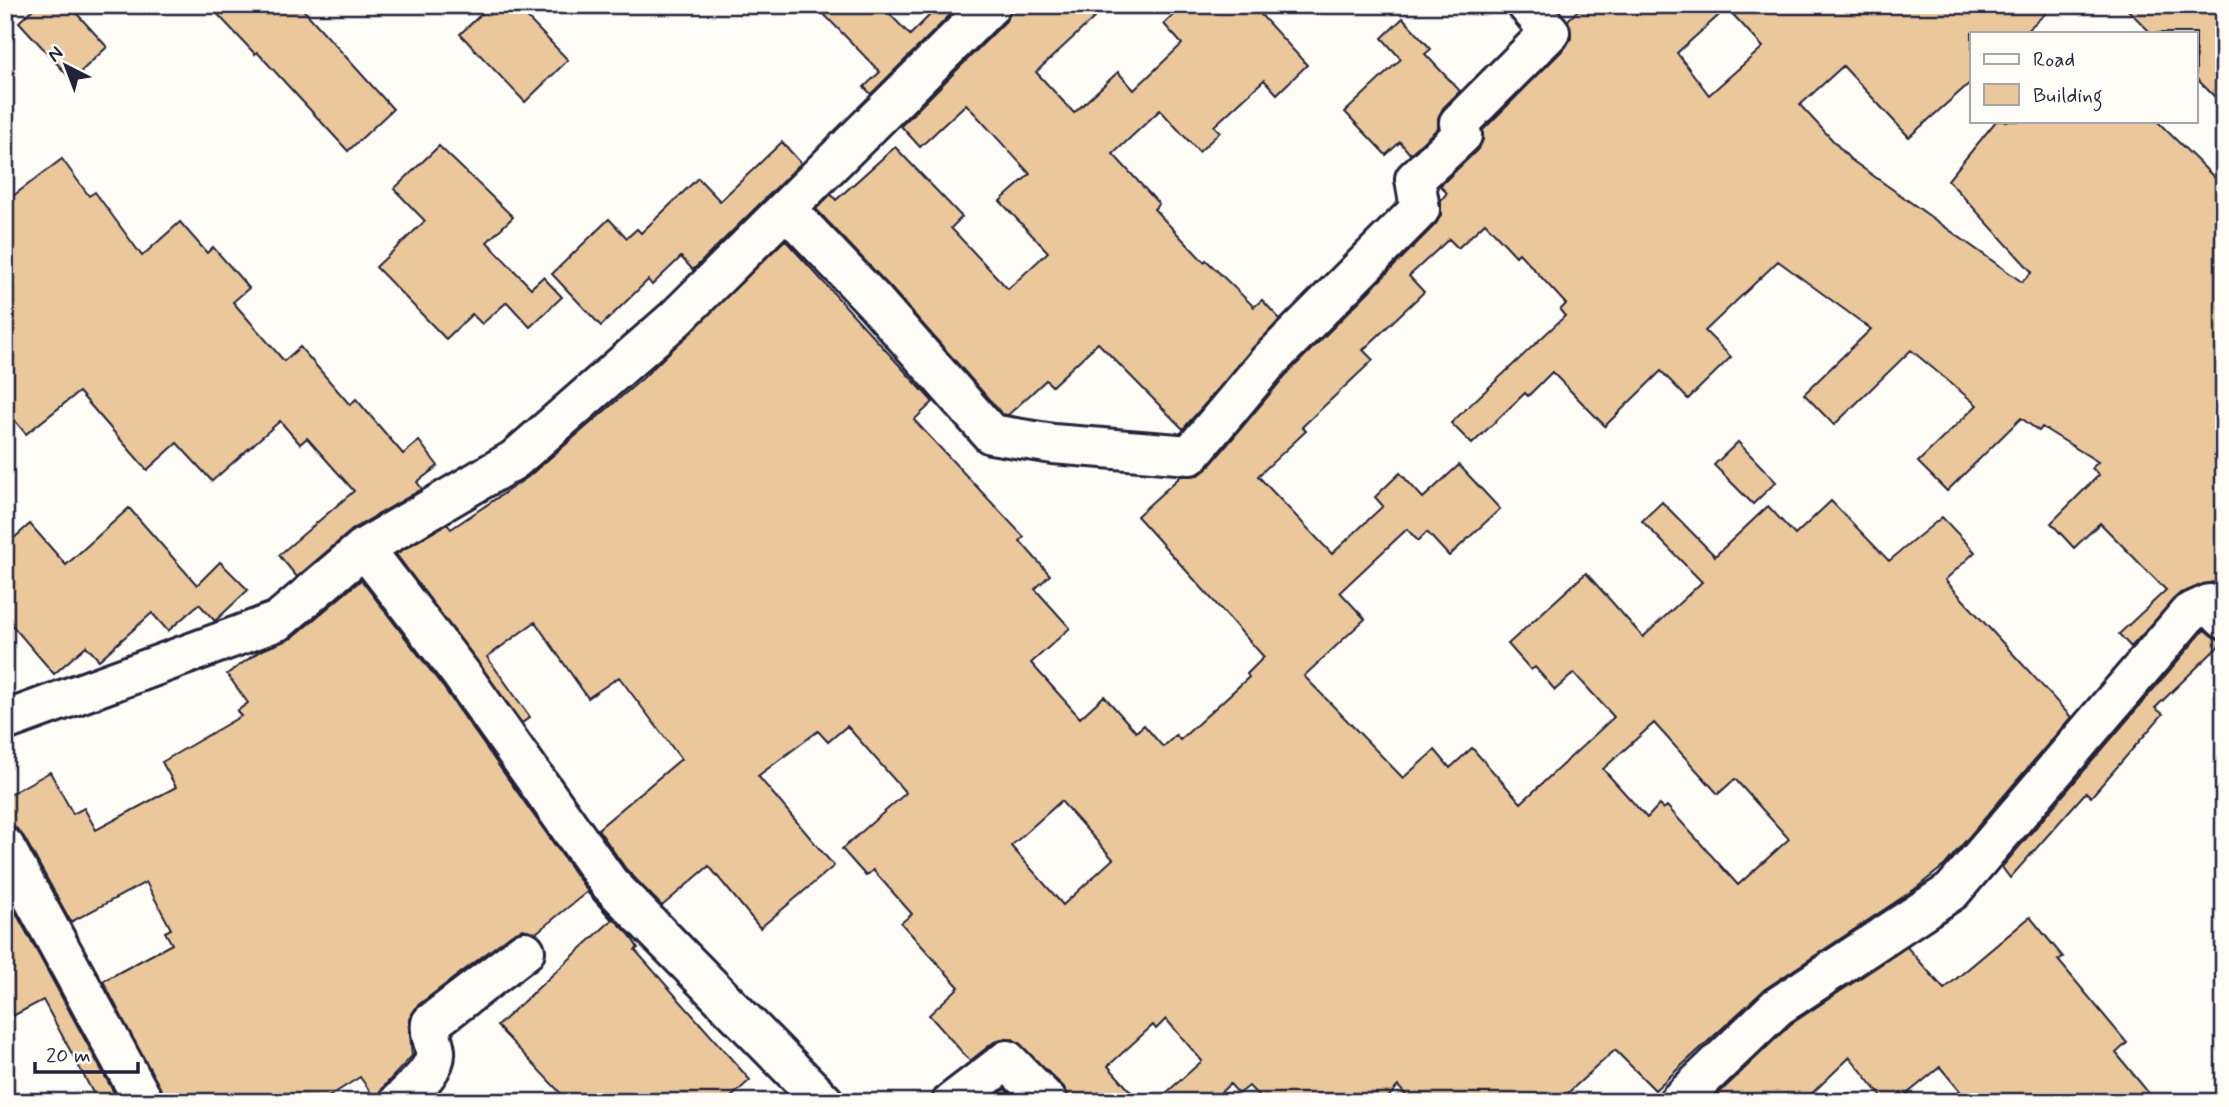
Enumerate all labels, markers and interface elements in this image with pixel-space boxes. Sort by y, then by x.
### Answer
north arrow [32,32,102,102]
legend [1970,32,2198,122]
text: N [43,41,69,68]
text: Road [2033,46,2075,74]
text: Building [2033,82,2103,112]
scale bar [35,1030,138,1074]
text: 20 m [46,1042,91,1070]

